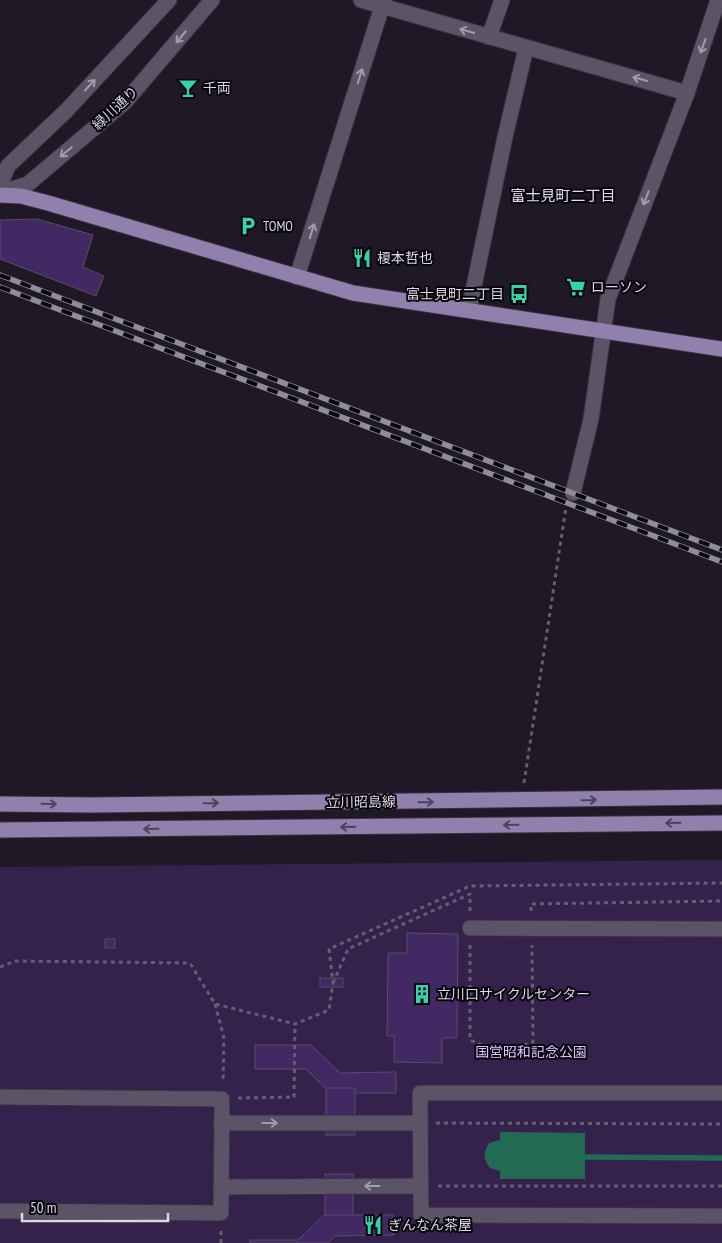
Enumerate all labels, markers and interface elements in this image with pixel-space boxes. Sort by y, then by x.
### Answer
one-way arrow [459,25,475,35]
one-way arrow [175,30,186,43]
one-way arrow [698,38,707,54]
one-way arrow [356,68,366,84]
one-way arrow [632,74,648,84]
bar icon: 千両 [177,77,199,99]
one-way arrow [85,79,96,92]
place label: 千両 [203,79,231,97]
street label: 緑川通り [88,82,142,134]
one-way arrow [60,146,73,157]
district label: 富士見町二丁目 [510,186,616,205]
one-way arrow [641,190,650,206]
parking icon: TOMO [237,215,259,237]
place label: TOMO [263,217,293,235]
one-way arrow [307,223,317,239]
restaurant icon: 榎本哲也 [351,247,373,269]
place label: 榎本哲也 [377,249,433,267]
supermarket icon: ローソン [565,276,587,298]
place label: ローソン [591,278,647,296]
bus stop icon: 富士見町二丁目 [508,283,530,305]
place label: 富士見町二丁目 [406,285,504,303]
street label: 立川昭島線 [326,792,396,812]
one-way arrow [580,795,596,804]
one-way arrow [418,797,434,806]
one-way arrow [202,798,219,808]
one-way arrow [40,800,56,809]
one-way arrow [666,818,682,828]
one-way arrow [503,820,520,830]
one-way arrow [341,822,357,832]
one-way arrow [143,824,160,834]
building icon: 立川口サイクルセンター [411,983,433,1005]
place label: 立川口サイクルセンター [437,985,590,1003]
park label: 国営昭和記念公園 [475,1043,587,1061]
one-way arrow [261,1118,277,1128]
one-way arrow [364,1181,380,1191]
scale bar [22,1190,169,1222]
text: 50 m [30,1198,56,1217]
restaurant icon: ぎんなん茶屋 [362,1214,384,1236]
place label: ぎんなん茶屋 [388,1216,472,1234]

